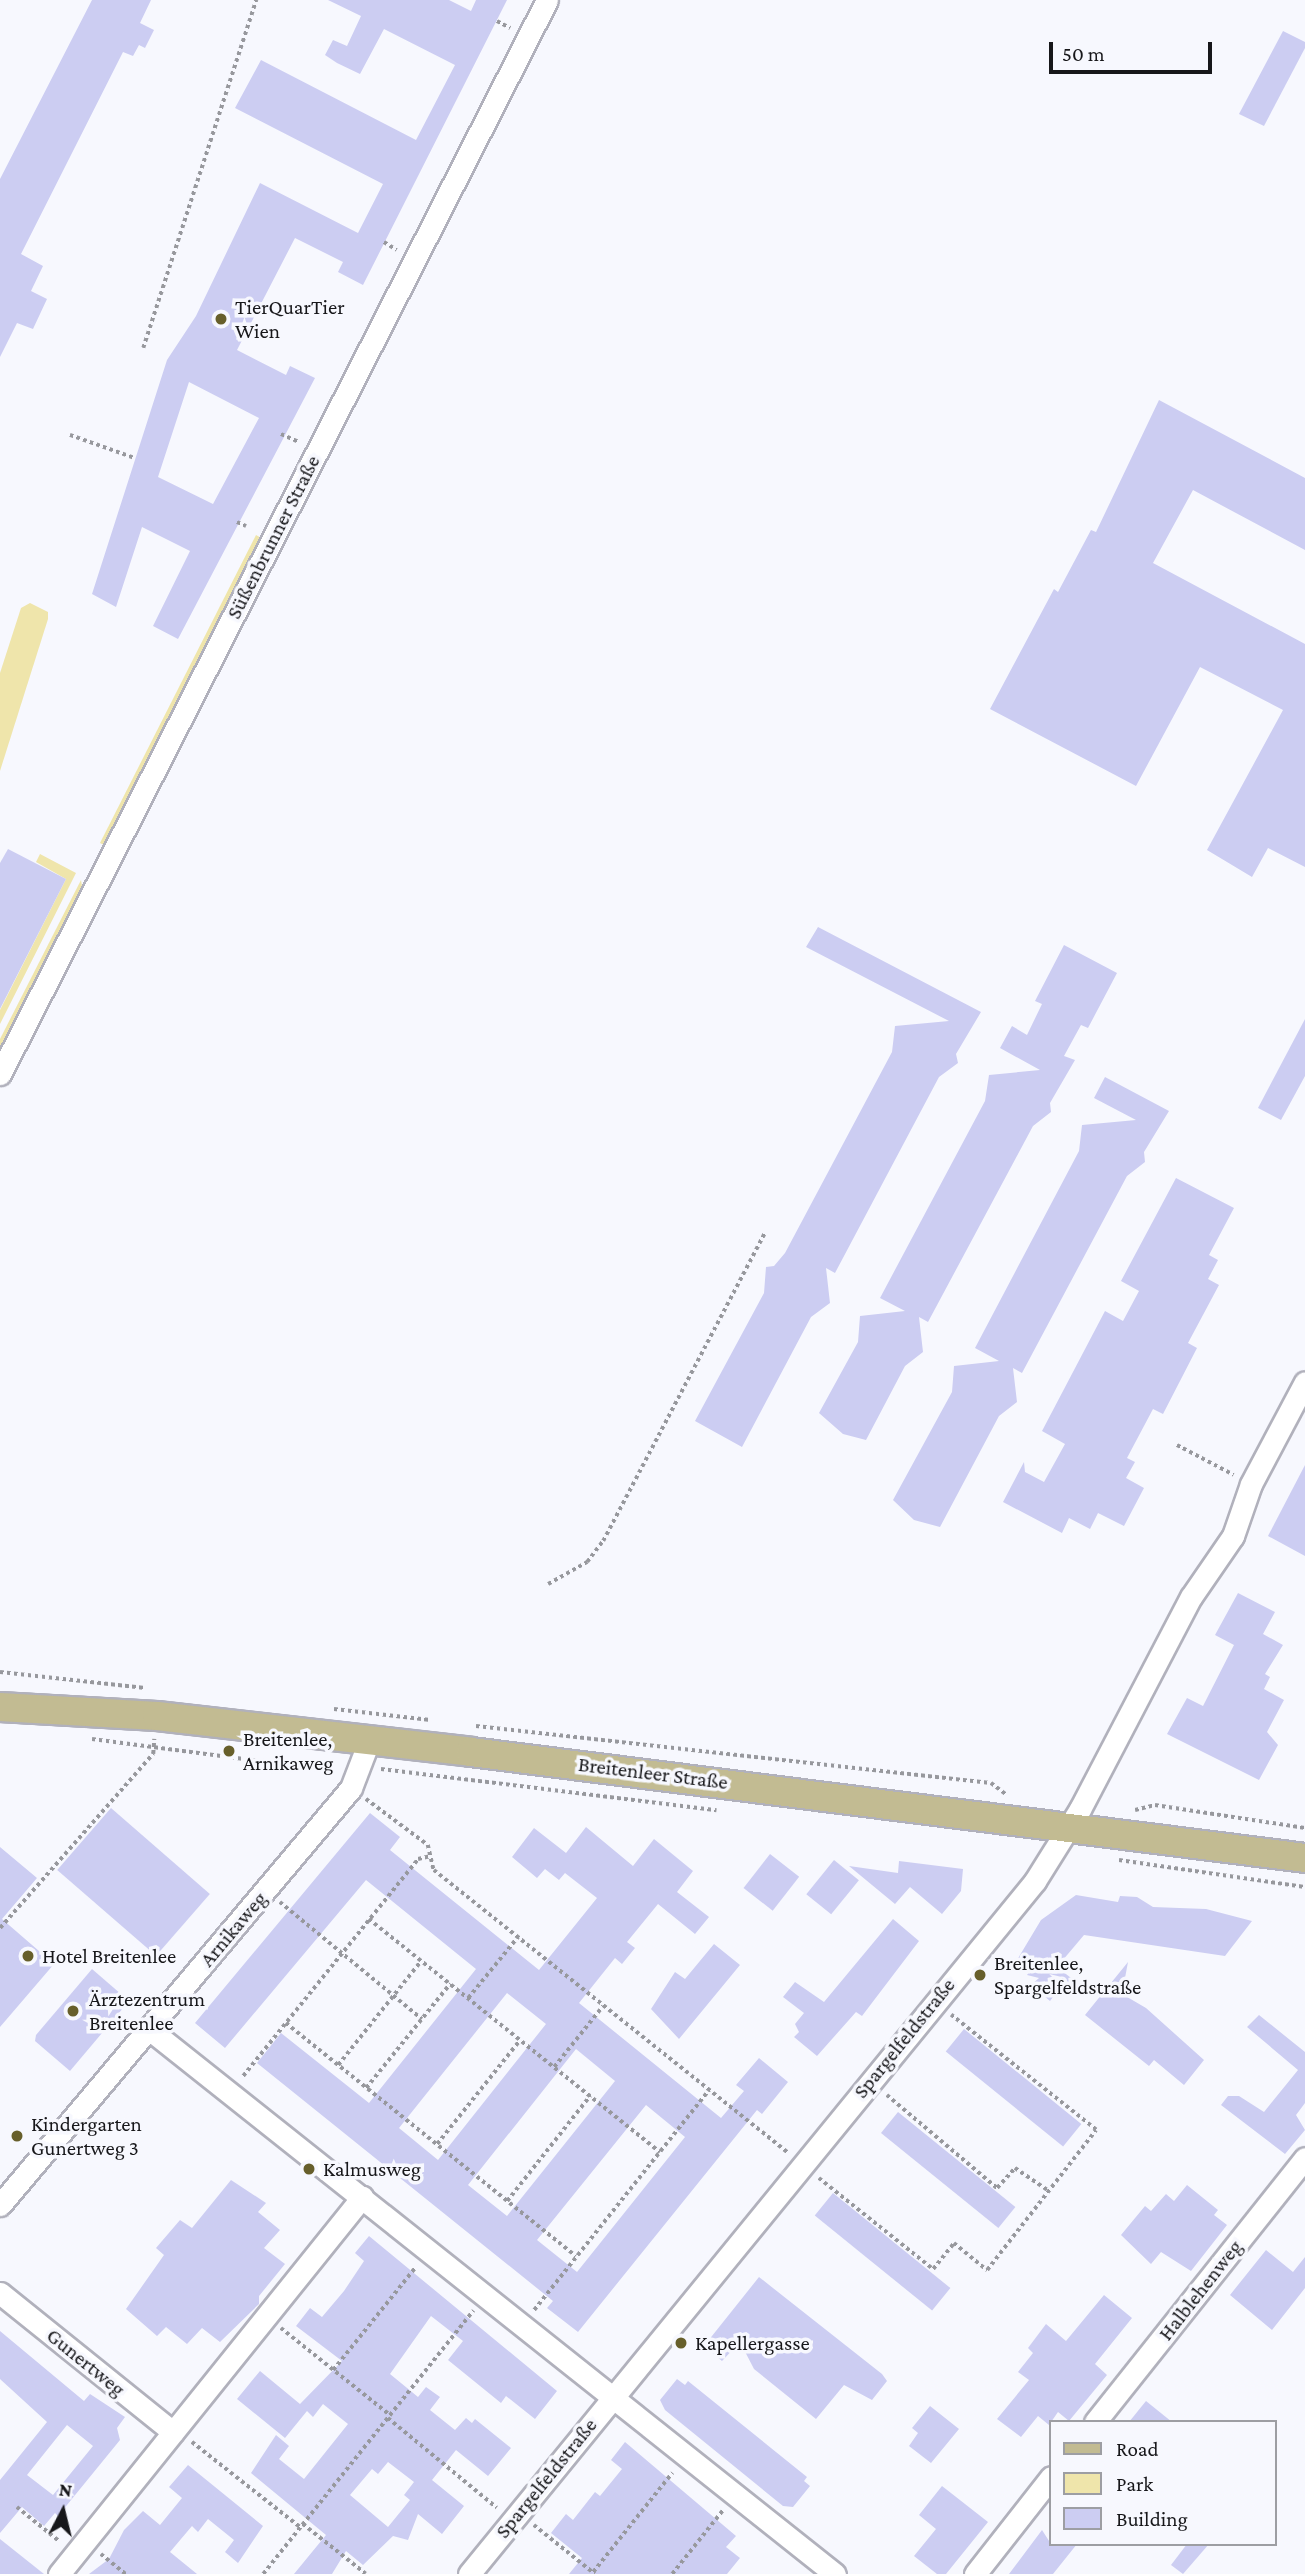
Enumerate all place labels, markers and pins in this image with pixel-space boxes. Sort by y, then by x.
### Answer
place label: TierQuarTier Wien [235,294,345,344]
marker: TierQuarTier Wien [213,311,229,327]
place label: Breitenlee, Arnikaweg [243,1726,333,1776]
marker: Breitenlee, Arnikaweg [221,1743,237,1759]
place label: Hotel Breitenlee [42,1943,176,1969]
marker: Hotel Breitenlee [20,1948,36,1964]
place label: Breitenlee, Spargelfeldstraße [994,1950,1141,2000]
marker: Breitenlee, Spargelfeldstraße [972,1967,988,1983]
place label: Ärztezentrum Breitenlee [89,1986,205,2036]
marker: Ärztezentrum Breitenlee [63,2001,83,2021]
place label: Kindergarten Gunertweg 3 [31,2111,142,2161]
marker: Kindergarten Gunertweg 3 [9,2128,25,2144]
place label: Kalmusweg [323,2156,421,2182]
marker: Kalmusweg [301,2161,317,2177]
place label: Kapellergasse [695,2330,810,2356]
marker: Kapellergasse [673,2335,689,2351]

